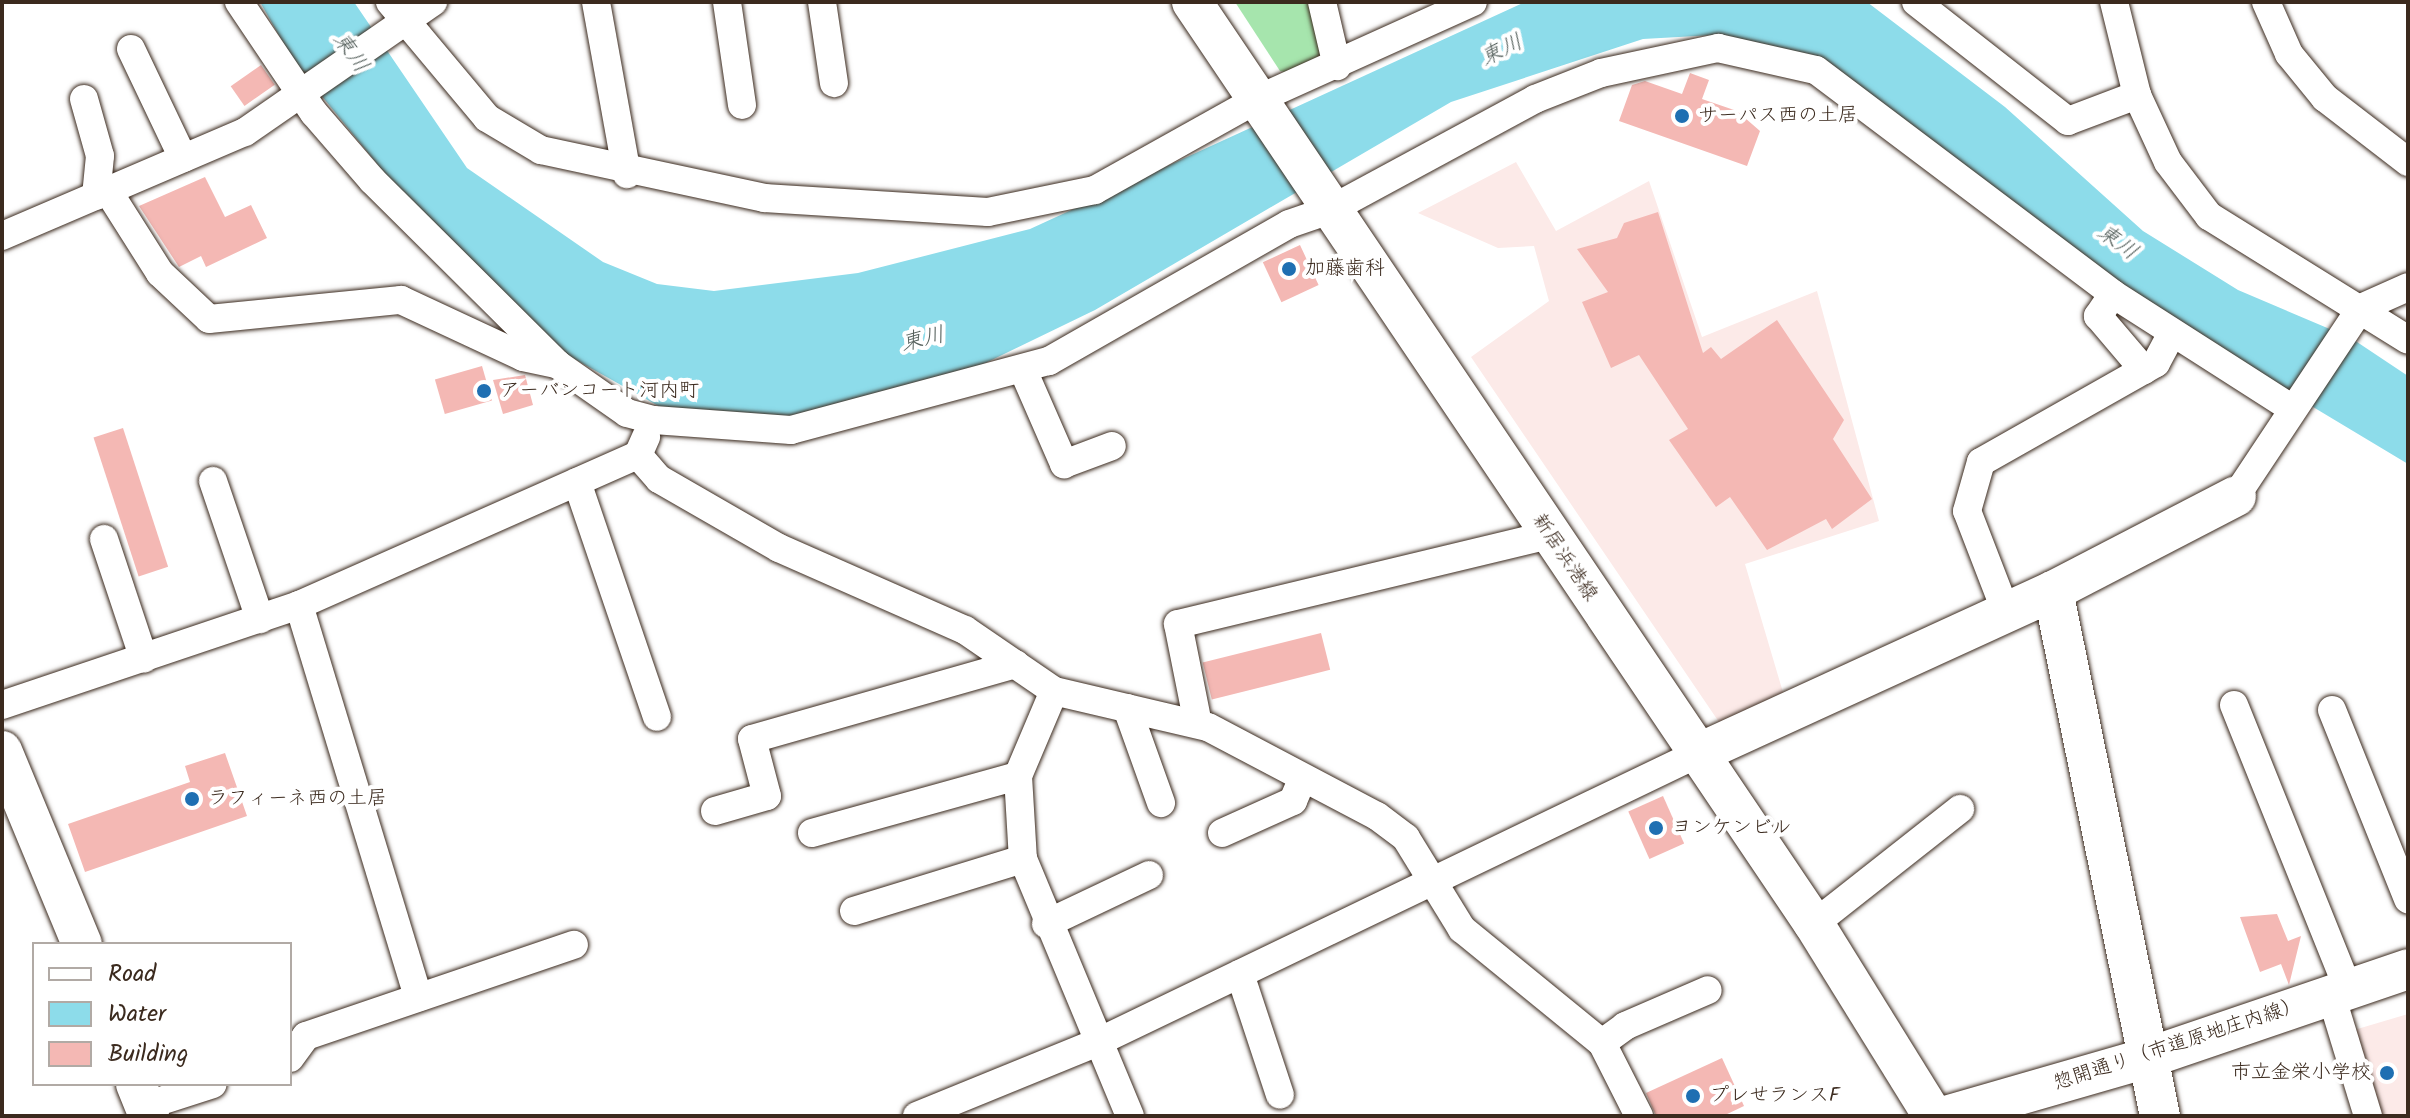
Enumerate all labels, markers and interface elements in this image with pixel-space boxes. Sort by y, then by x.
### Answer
water label: 東川 [326,27,374,79]
water label: 東川 [1476,29,1528,73]
place label: サーパス西の土居 [1698,104,1858,128]
marker: サーパス西の土居 [1673,107,1691,125]
water label: 東川 [2091,219,2143,267]
place label: 加藤歯科 [1305,257,1385,281]
marker: 加藤歯科 [1280,260,1298,278]
water label: 東川 [899,322,947,358]
place label: アーバンコート河内町 [500,379,699,403]
marker: アーバンコート河内町 [475,382,493,400]
street label: 新居浜港線 [1526,510,1602,606]
place label: ラフィーネ西の土居 [208,787,388,811]
marker: ラフィーネ西の土居 [183,790,201,808]
place label: ヨンケンビル [1672,816,1792,840]
marker: ヨンケンビル [1647,819,1665,837]
legend [32,942,292,1086]
text: Road [108,955,156,994]
street label: 惣開通り（市道原地庄内線） [2051,993,2305,1097]
text: Water [108,995,166,1034]
text: Building [108,1035,188,1074]
place label: 市立金栄小学校 [2231,1061,2371,1085]
marker: 市立金栄小学校 [2378,1064,2396,1082]
place label: プレせランスF [1709,1084,1839,1108]
marker: プレせランスF [1684,1087,1702,1105]

